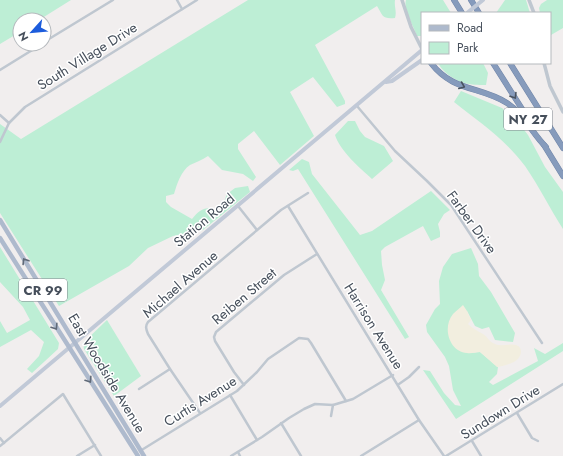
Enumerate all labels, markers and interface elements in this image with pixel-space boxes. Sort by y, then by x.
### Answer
north arrow [12,12,52,52]
legend [421,12,551,64]
street label: South Village Drive [33,17,141,95]
text: Road [457,19,483,37]
text: N [14,29,32,44]
text: Park [457,39,479,57]
one-way arrow [458,82,465,90]
one-way arrow [509,92,517,99]
road number: NY 27 [504,108,552,130]
street label: Farber Drive [442,186,502,258]
street label: Station Road [169,189,239,251]
street label: Michael Avenue [138,246,222,322]
one-way arrow [22,258,30,265]
street label: Reiben Street [207,263,281,329]
road number: CR 99 [19,279,67,301]
street label: Harrison Avenue [339,279,409,373]
street label: East Woodside Avenue [63,310,151,436]
one-way arrow [50,322,57,329]
street label: Curtis Avenue [160,371,240,431]
one-way arrow [84,376,92,383]
street label: Sundown Drive [457,380,543,444]

